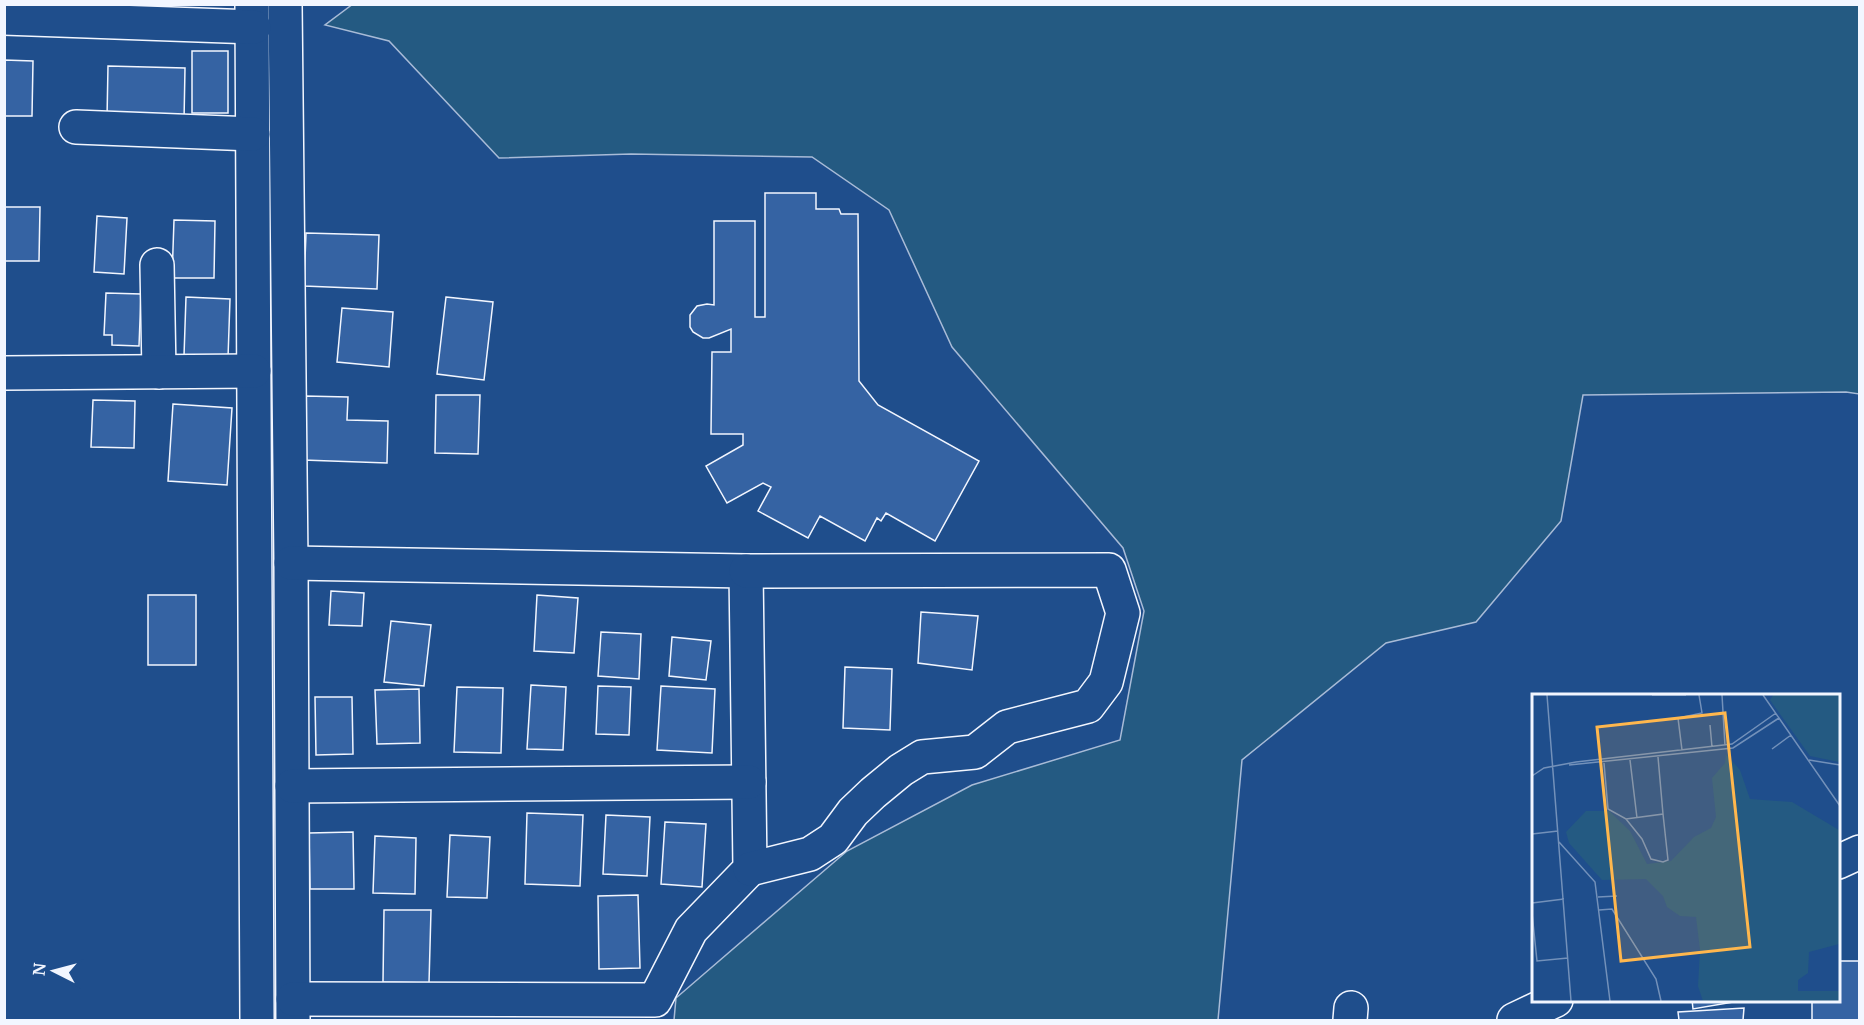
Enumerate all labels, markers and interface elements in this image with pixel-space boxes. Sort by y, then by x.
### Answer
inset map [1532,694,1840,1001]
north arrow [24,941,84,1001]
text: N [28,962,50,977]

